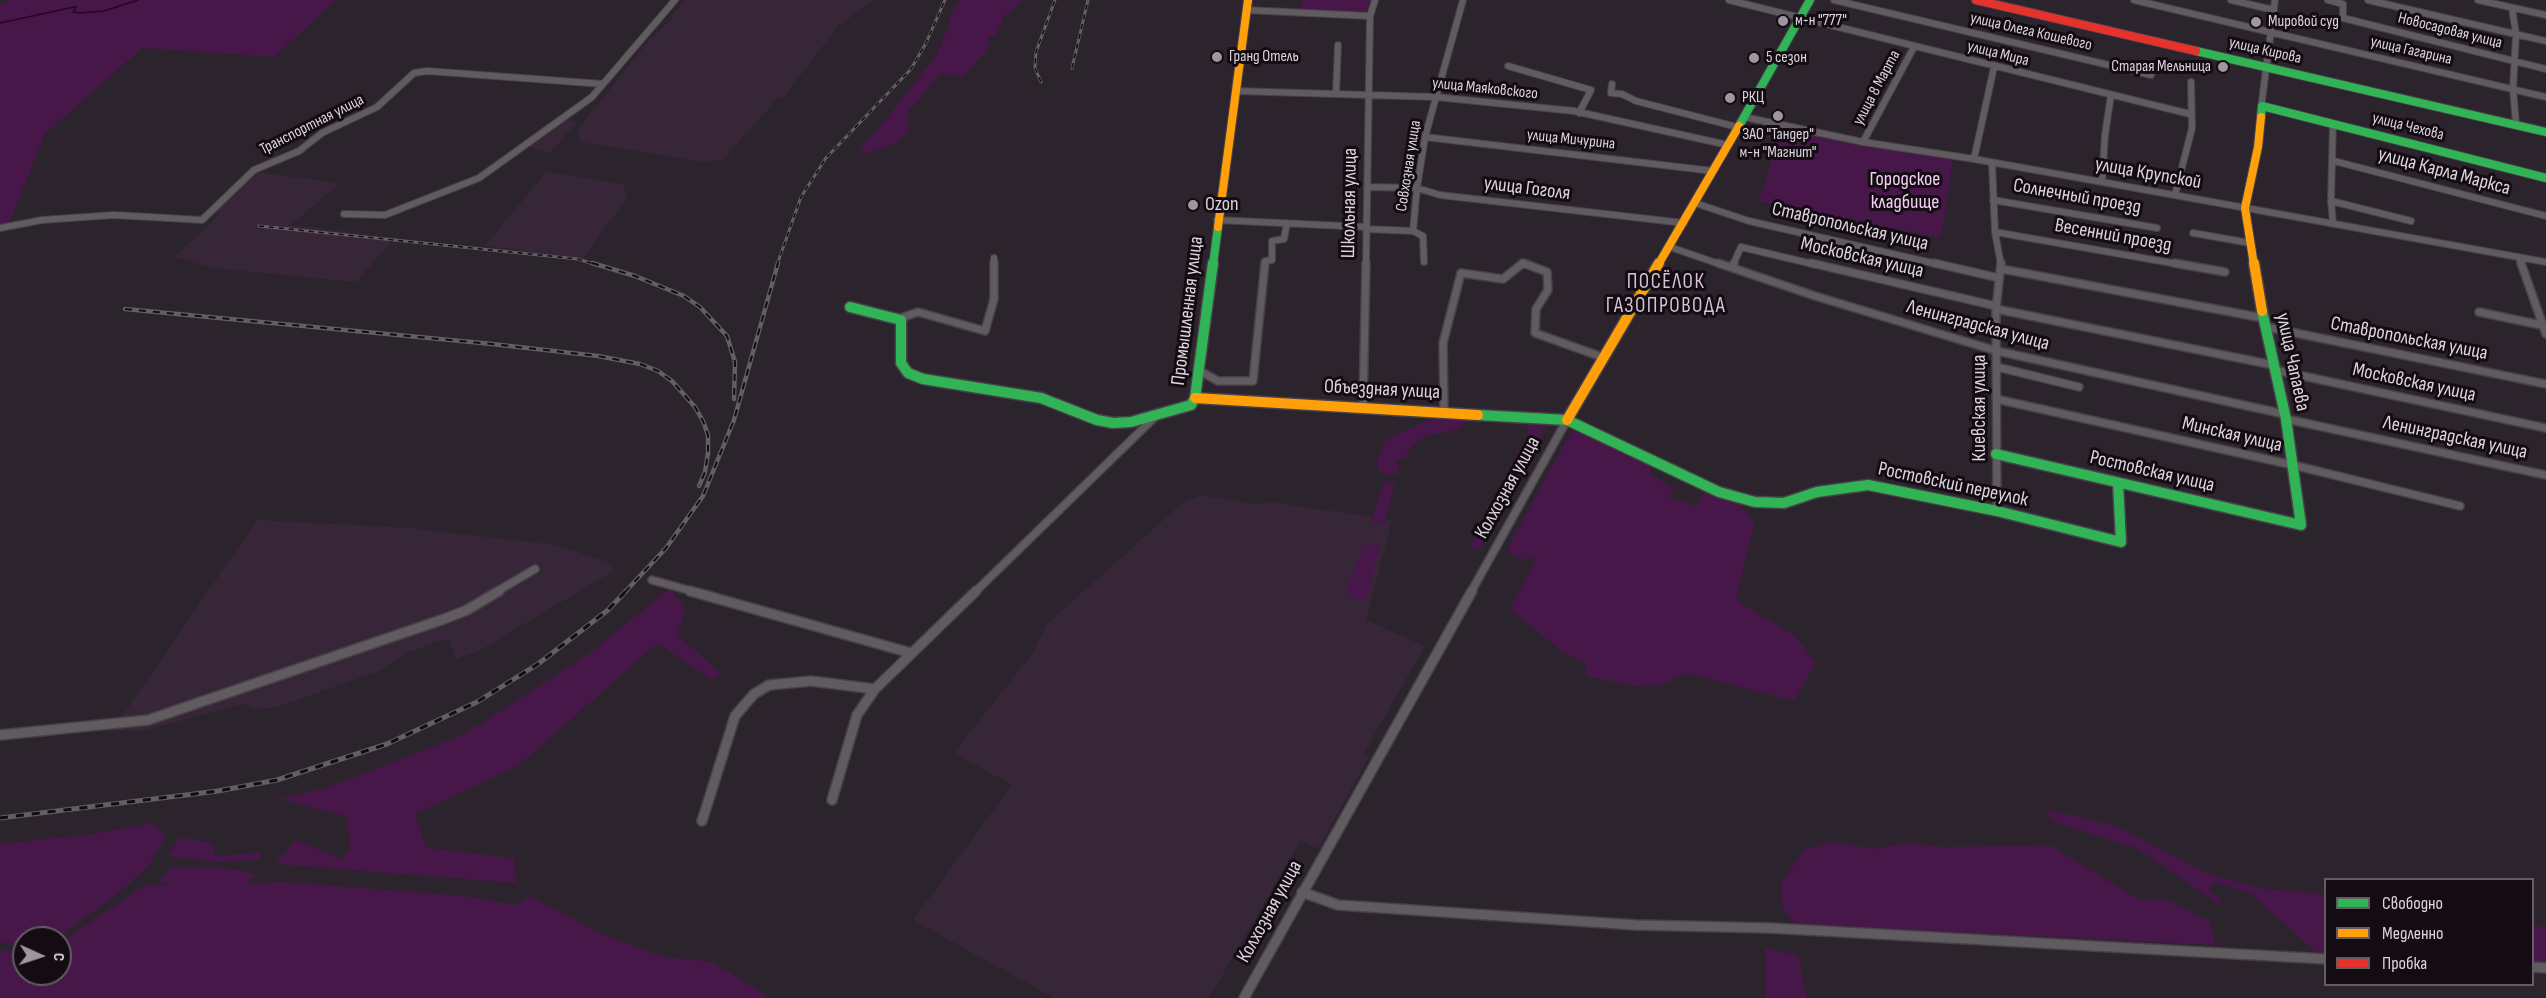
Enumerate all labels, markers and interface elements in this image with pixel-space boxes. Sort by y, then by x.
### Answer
street label: улица Олега Кошевого [1968,9,2094,55]
street label: Новосадовая улица [2396,9,2504,53]
place label: м-н "777" [1795,11,1847,31]
place label: Мировой суд [2268,12,2339,32]
marker: м-н "777" [1776,14,1790,28]
marker: Мировой суд [2249,15,2263,29]
street label: улица Гагарина [2368,32,2454,70]
street label: улица Кирова [2227,33,2303,69]
street label: улица Мира [1965,37,2031,71]
place label: Гранд Отель [1229,47,1299,67]
street label: улица 8 Марта [1849,47,1905,129]
place label: 5 сезон [1766,48,1807,68]
marker: Гранд Отель [1210,50,1224,64]
marker: 5 сезон [1747,51,1761,65]
place label: Старая Мельница [2111,57,2211,77]
marker: Старая Мельница [2216,60,2230,74]
street label: улица Маяковского [1431,74,1539,104]
place label: РКЦ [1742,88,1764,108]
street label: Транспортная улица [257,90,367,160]
marker: РКЦ [1723,91,1737,105]
marker: ЗАО "Тандер" м-н "Магнит" [1771,109,1785,123]
street label: улица Чехова [2370,109,2446,145]
street label: Совхозная улица [1392,119,1426,213]
place label: ЗАО "Тандер" м-н "Магнит" [1740,125,1816,163]
street label: улица Мичурина [1526,126,1616,154]
street label: улица Карла Маркса [2375,143,2513,201]
street label: Школьная улица [1337,148,1363,258]
street label: улица Крупской [2093,153,2203,195]
park label: Городское кладбище [1870,168,1940,215]
street label: улица Гоголя [1482,172,1572,206]
street label: Солнечный проезд [2011,174,2143,220]
place label: Ozon [1205,193,1239,217]
street label: Ставропольская улица [1770,197,1930,257]
marker: Ozon [1186,198,1200,212]
street label: Весенний проезд [2053,214,2173,258]
street label: Московская улица [1798,232,1926,284]
street label: Промышленная улица [1167,235,1209,387]
district label: ПОСЁЛОК ГАЗОПРОВОДА [1606,270,1726,320]
street label: Ленинградская улица [1904,295,2052,357]
street label: улица Чапаева [2270,311,2314,413]
street label: Ставропольская улица [2328,312,2490,366]
street label: Киевская улица [1968,355,1992,461]
street label: Московская улица [2350,358,2478,408]
street label: Объездная улица [1323,375,1441,405]
street label: Ленинградская улица [2381,411,2529,465]
street label: Минская улица [2180,412,2284,458]
street label: Колхозная улица [1470,433,1546,543]
street label: Ростовская улица [2087,446,2217,498]
street label: Ростовский переулок [1876,457,2030,513]
street label: Колхозная улица [1232,857,1308,967]
legend [2324,878,2534,986]
text: Свободно [2382,893,2443,914]
text: Медленно [2382,923,2444,944]
north arrow [12,926,72,986]
text: С [49,952,68,961]
text: Пробка [2382,953,2427,974]

